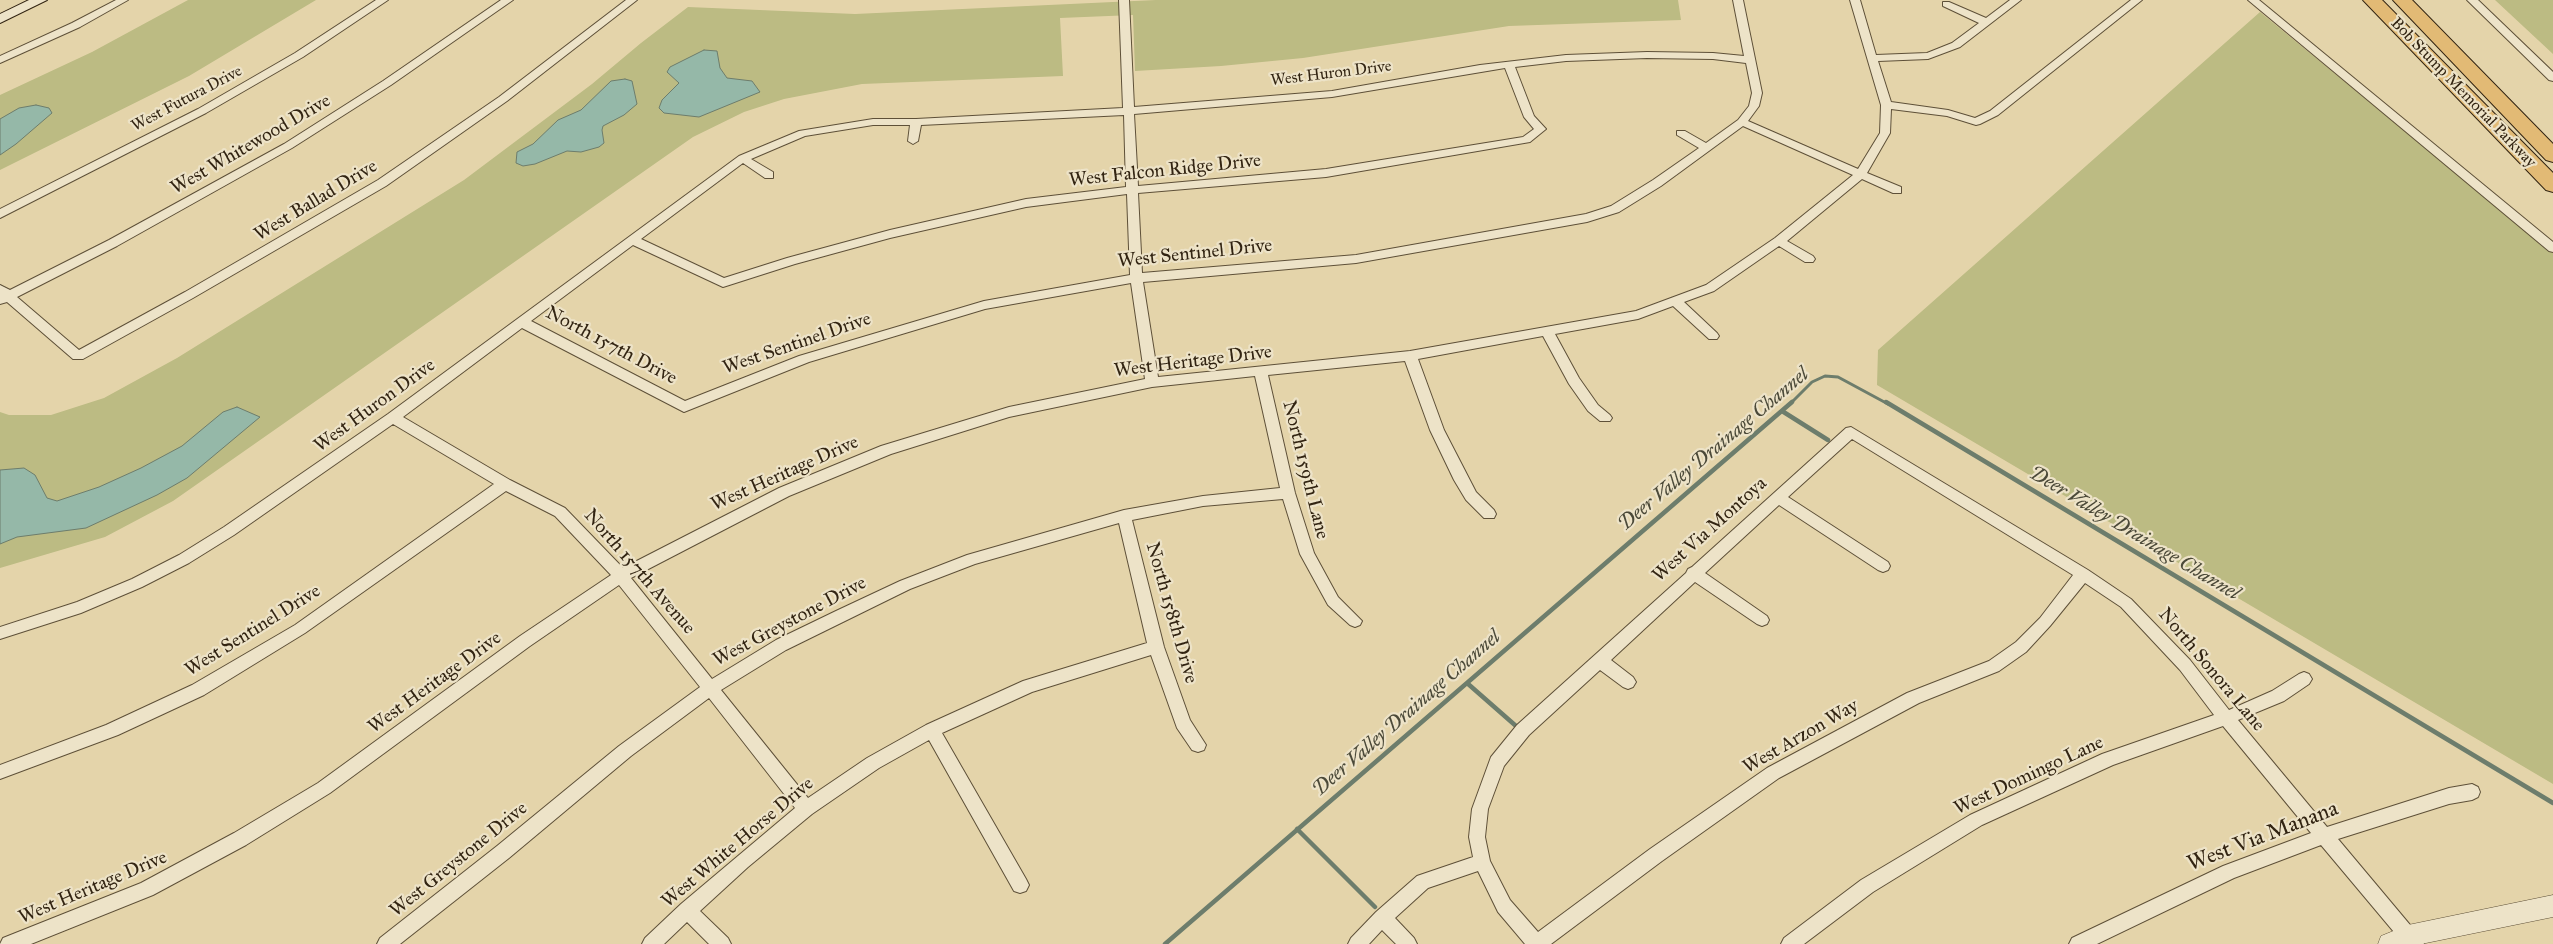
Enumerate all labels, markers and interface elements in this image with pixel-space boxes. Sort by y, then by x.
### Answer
street label: Bob Stump Memorial Parkway [2386,14,2540,172]
street label: West Huron Drive [1270,57,1392,91]
street label: West Futura Drive [128,62,246,136]
street label: West Whitewood Drive [167,90,335,200]
street label: West Falcon Ridge Drive [1068,150,1262,192]
street label: West Ballad Drive [250,155,382,247]
street label: West Sentinel Drive [1117,235,1273,273]
street label: North 157th Drive [541,302,681,390]
street label: West Sentinel Drive [720,308,874,380]
street label: West Heritage Drive [1113,341,1273,383]
street label: West Huron Drive [310,354,440,458]
water label: Deer Valley Drainage Channel [1614,363,1814,537]
street label: North 159th Lane [1277,398,1333,542]
street label: West Heritage Drive [708,431,862,517]
water label: Deer Valley Drainage Channel [2024,462,2244,606]
street label: West Via Montoya [1648,473,1772,587]
street label: North 157th Avenue [578,505,700,639]
street label: North 158th Drive [1140,540,1202,686]
street label: West Greystone Drive [710,572,870,672]
street label: West Sentinel Drive [181,580,325,682]
street label: North Sonora Lane [2153,604,2269,736]
water label: Deer Valley Drainage Channel [1308,626,1506,802]
street label: West Heritage Drive [364,627,506,739]
street label: West Arzon Way [1739,695,1863,779]
street label: West Domingo Lane [1951,731,2107,821]
street label: West White Horse Drive [657,773,819,913]
street label: West Via Manana [2184,796,2342,878]
street label: West Greystone Drive [386,798,532,922]
street label: West Heritage Drive [15,846,171,930]

